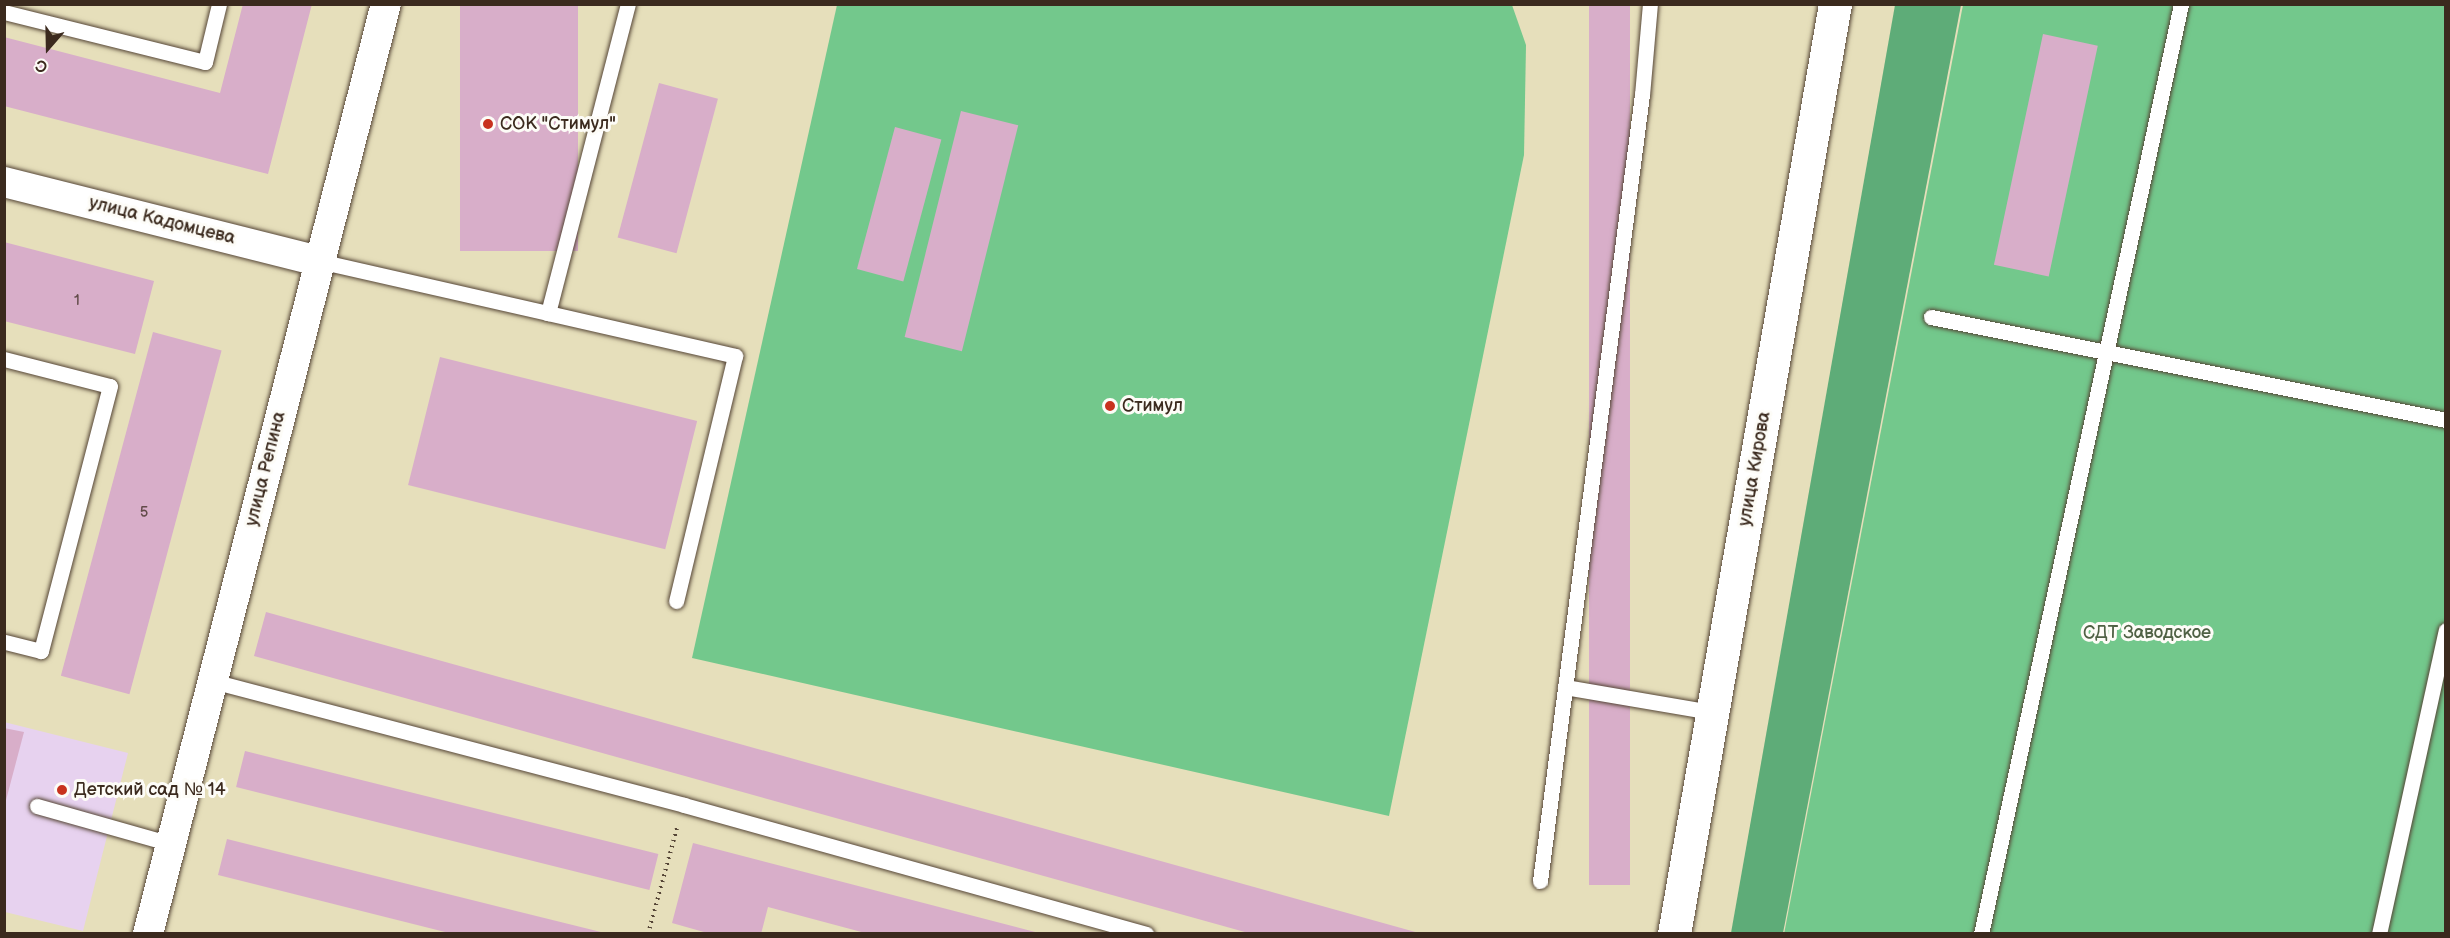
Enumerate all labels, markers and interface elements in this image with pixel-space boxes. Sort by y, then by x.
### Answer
north arrow [18,18,78,78]
text: С [33,55,50,76]
place label: СОК "Стимул" [500,113,616,135]
marker: СОК "Стимул" [481,117,495,131]
street label: улица Кадомцева [87,192,237,250]
house number: 1 [74,292,80,310]
place label: Стимул [1122,395,1183,417]
marker: Стимул [1103,399,1117,413]
street label: улица Репина [241,409,291,529]
street label: улица Кирова [1734,410,1776,528]
house number: 5 [140,504,148,522]
park label: СДТ Заводское [2083,622,2211,644]
place label: Детский сад № 14 [74,779,226,801]
marker: Детский сад № 14 [55,783,69,797]

